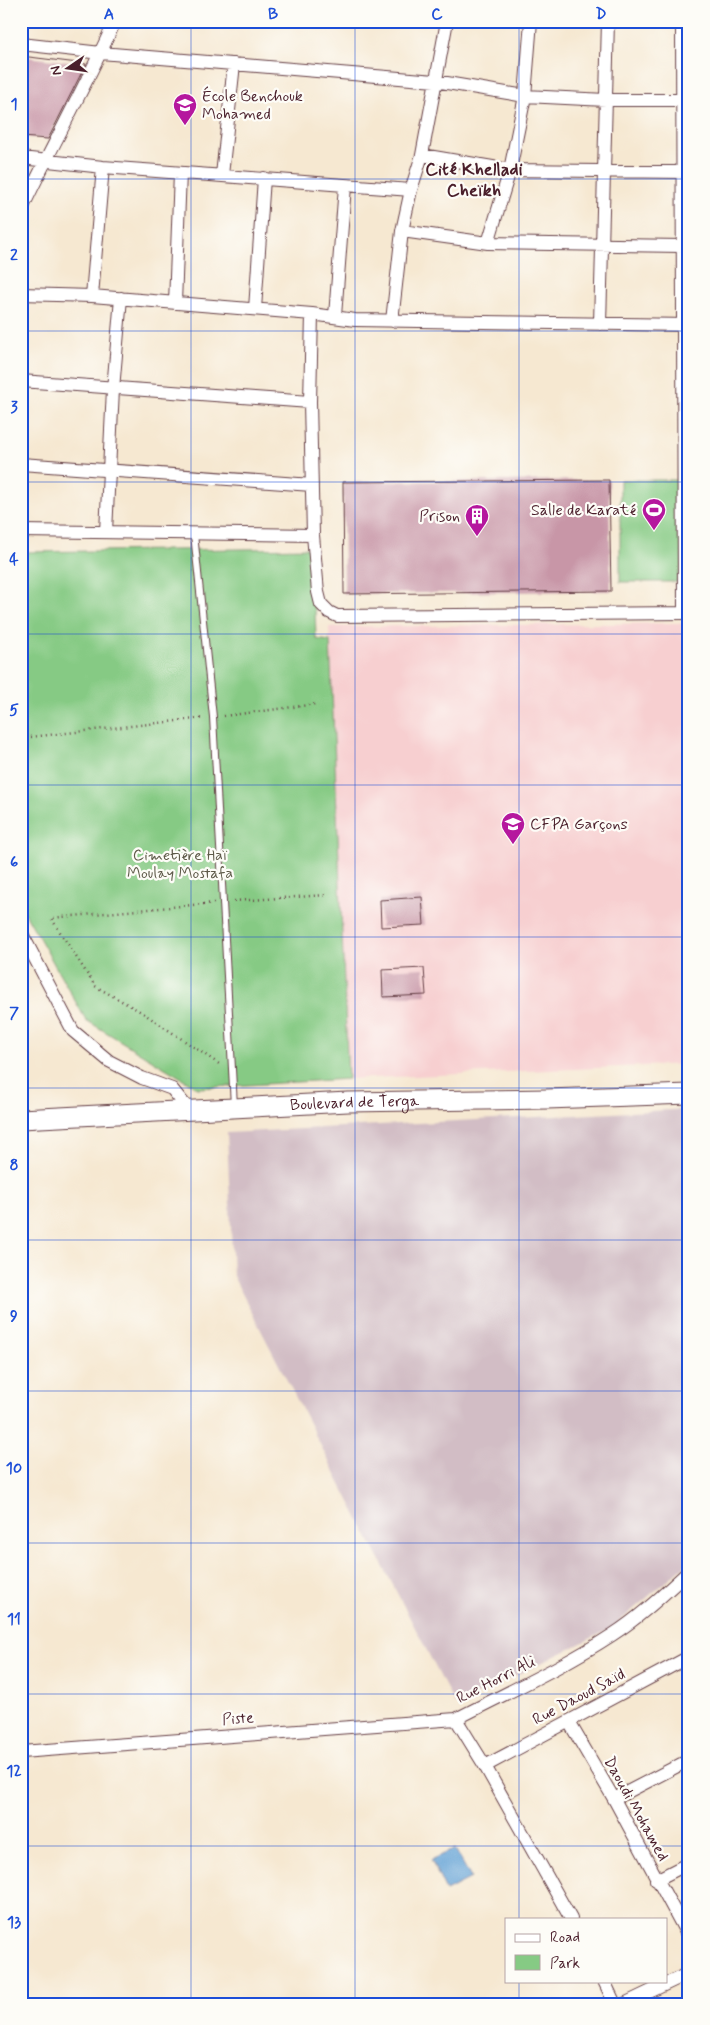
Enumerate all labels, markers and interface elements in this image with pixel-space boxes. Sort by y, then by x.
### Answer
text: A [104,4,114,25]
text: B [268,4,278,25]
text: C [431,4,443,25]
text: D [595,4,607,25]
north arrow [42,42,92,92]
text: N [46,64,66,77]
place label: École Benchouk Mohamed [202,86,303,125]
school or university icon: École Benchouk Mohamed [172,92,198,126]
text: 1 [10,94,18,115]
district label: Cité Khelladi Cheïkh [425,158,523,203]
text: 2 [10,245,18,266]
text: 3 [10,397,18,418]
sports icon: Salle de Karaté [641,497,667,531]
place label: Salle de Karaté [531,500,636,521]
building icon: Prison [464,503,490,537]
place label: Prison [419,506,460,527]
text: 4 [9,549,19,570]
text: 5 [9,700,19,721]
school or university icon: CFPA Garçons [500,811,526,845]
place label: CFPA Garçons [530,814,628,835]
park label: Cimetière Haï Moulay Mostafa [127,845,233,884]
text: 6 [10,852,18,873]
text: 7 [9,1003,19,1024]
street label: Boulevard de Terga [290,1090,420,1115]
text: 8 [9,1155,19,1176]
text: 9 [10,1306,18,1327]
text: 10 [6,1458,22,1479]
text: 11 [7,1609,21,1630]
street label: Rue Horri Ali [453,1651,539,1709]
street label: Rue Daoud Saïd [529,1664,629,1730]
street label: Piste [222,1707,255,1731]
street label: Daoudi Mohamed [599,1753,673,1865]
text: 12 [6,1761,22,1782]
text: 13 [7,1912,21,1933]
legend [505,1918,668,1982]
text: Road [550,1928,580,1948]
text: Park [550,1954,580,1974]

